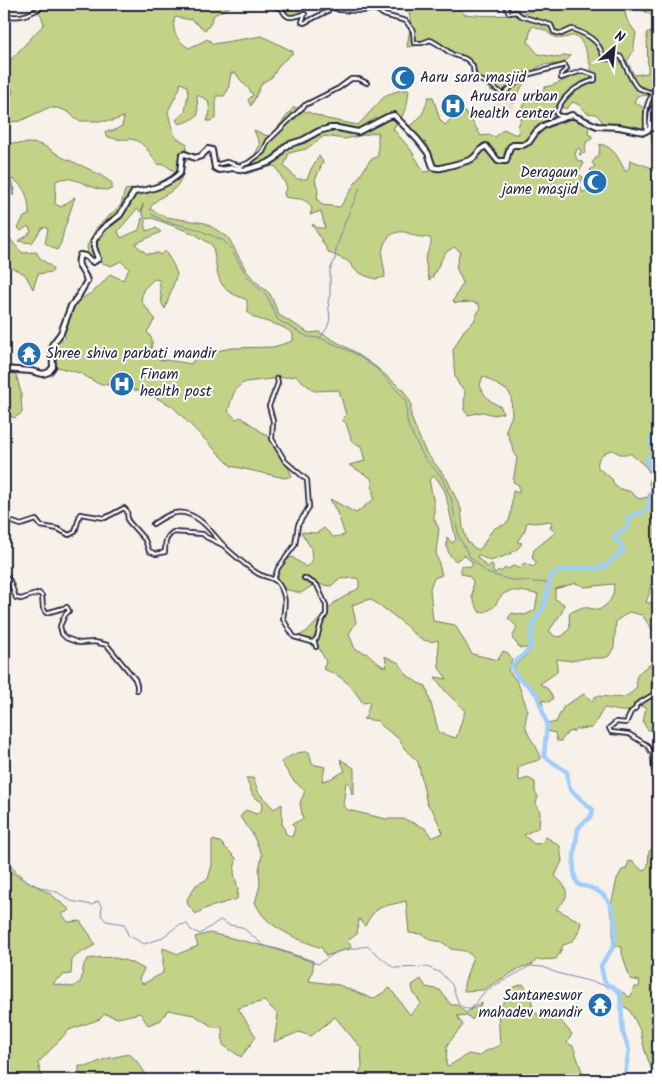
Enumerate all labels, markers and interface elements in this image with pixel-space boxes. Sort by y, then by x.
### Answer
north arrow [590,22,640,72]
text: N [611,25,629,49]
mosque icon: Aaru sara masjid [390,65,416,91]
place label: Aaru sara masjid [420,66,527,90]
place label: Arusara urban health center [470,85,558,126]
hospital icon: Arusara urban health center [440,93,466,119]
place label: Deragaun jame masjid [498,161,579,202]
mosque icon: Deragaun jame masjid [582,169,608,195]
temple icon: Shree shiva parbati mandir [16,341,42,367]
place label: Shree shiva parbati mandir [46,342,217,366]
place label: Finam health post [140,363,212,404]
hospital icon: Finam health post [109,371,135,397]
place label: Santaneswor mahadev mandir [478,984,583,1025]
temple icon: Santaneswor mahadev mandir [587,992,613,1018]

